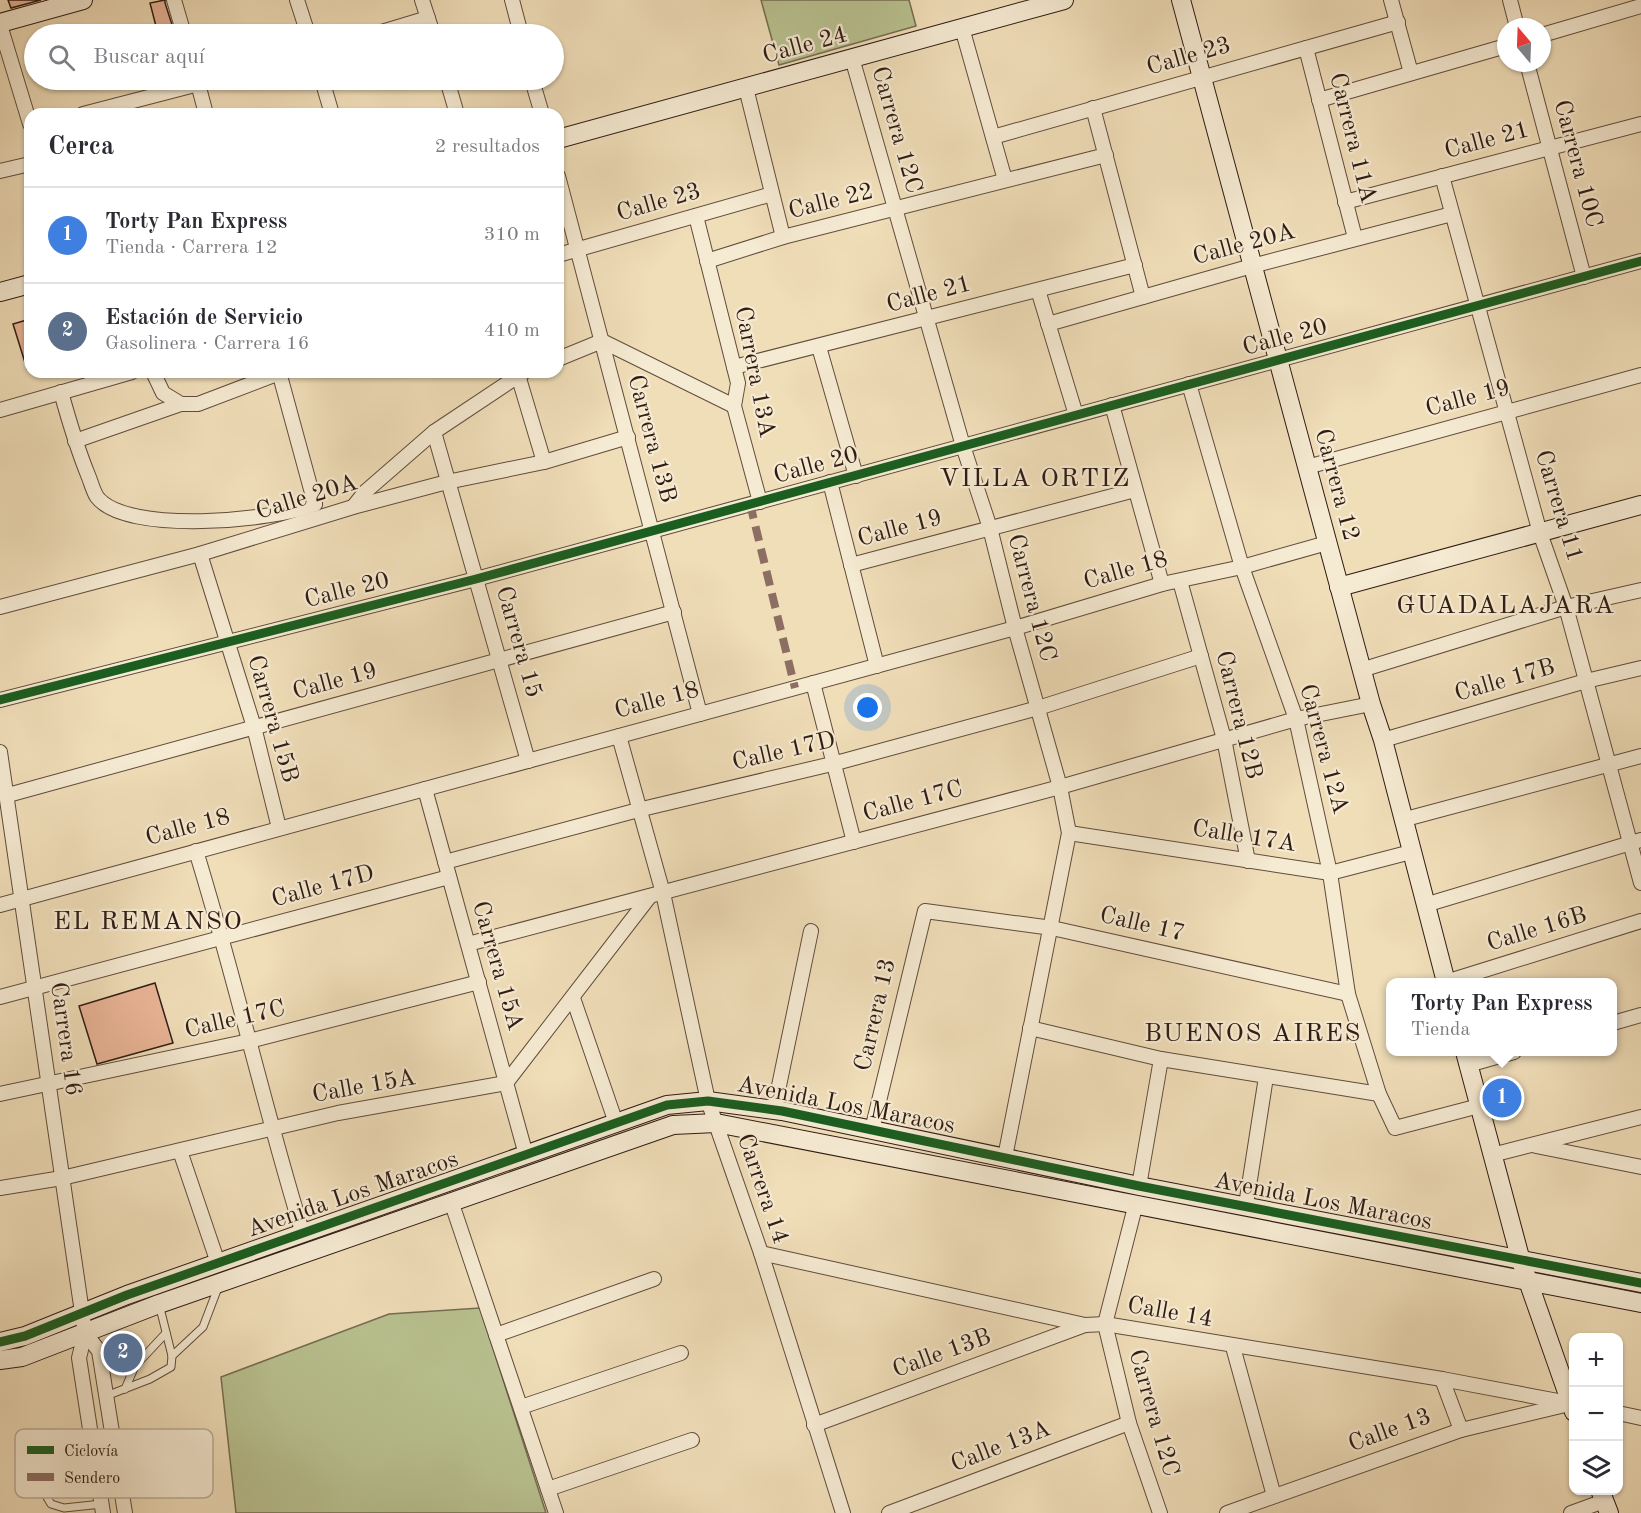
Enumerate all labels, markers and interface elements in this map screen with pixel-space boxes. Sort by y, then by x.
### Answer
north arrow [1497,18,1551,72]
street label: Calle 24 [760,23,850,69]
search box [24,24,564,90]
street label: Calle 23 [1144,34,1234,80]
icon: search [45,41,78,74]
text: Buscar aquí [93,46,205,68]
street label: Carrera 12C [866,64,926,196]
street label: Carrera 11A [1324,70,1380,206]
street label: Carrera 10C [1548,98,1606,230]
street label: Calle 21 [1442,118,1532,164]
text: Cerca [48,134,114,160]
text: 2 resultados [435,137,540,157]
street label: Calle 23 [614,180,704,226]
street label: Calle 22 [786,180,876,224]
text: Torty Pan Express [105,211,287,233]
street label: Calle 20A [1190,220,1298,270]
text: 1 [62,225,73,245]
text: 310 m [484,225,540,245]
text: Tienda · Carrera 12 [105,238,278,258]
street label: Calle 21 [884,272,974,318]
street label: Carrera 13A [730,304,778,440]
text: Estación de Servicio [105,307,303,329]
street label: Calle 20 [1240,315,1330,361]
text: 2 [62,321,73,341]
text: 410 m [484,321,540,341]
text: Gasolinera · Carrera 16 [105,334,309,354]
street label: Carrera 13B [622,372,680,506]
street label: Calle 19 [1423,376,1513,422]
street label: Carrera 12 [1310,426,1362,544]
street label: Calle 20 [771,443,861,489]
street label: Carrera 11 [1530,448,1586,564]
district label: VILLA ORTIZ [939,466,1131,492]
street label: Calle 20A [253,471,361,525]
street label: Calle 19 [855,506,945,552]
street label: Carrera 12C [1002,532,1060,664]
street label: Calle 18 [1081,548,1171,594]
street label: Calle 20 [302,569,392,613]
street label: Carrera 15 [491,583,545,701]
district label: GUADALAJARA [1396,593,1616,619]
street label: Carrera 12B [1210,648,1266,782]
street label: Carrera 15B [242,652,302,786]
street label: Calle 17B [1452,655,1558,707]
street label: Calle 19 [290,659,380,705]
street label: Calle 18 [612,678,702,724]
street label: Carrera 12A [1294,682,1352,816]
your location [853,693,882,722]
street label: Calle 17D [730,728,838,776]
street label: Calle 17C [860,777,966,827]
street label: Calle 18 [143,805,233,851]
street label: Calle 17A [1190,817,1298,857]
street label: Calle 17D [269,862,377,912]
street label: Carrera 15A [467,899,527,1033]
street label: Calle 16B [1484,903,1590,957]
street label: Calle 17 [1097,904,1187,946]
district label: EL REMANSO [53,909,243,935]
street label: Carrera 13 [851,956,901,1074]
popup [1386,978,1617,1056]
street label: Carrera 16 [45,980,85,1098]
text: Torty Pan Express [1410,993,1593,1015]
street label: Calle 17C [182,997,288,1043]
text: Tienda [1410,1020,1470,1040]
district label: BUENOS AIRES [1144,1021,1362,1047]
street label: Calle 15A [310,1066,418,1108]
street label: Avenida Los Maracos [735,1073,957,1139]
pin: 1 [1482,1076,1522,1120]
street label: Carrera 14 [732,1131,792,1247]
street label: Avenida Los Maracos [244,1148,462,1242]
street label: Avenida Los Maracos [1212,1169,1434,1235]
street label: Calle 14 [1125,1294,1215,1332]
street label: Calle 13B [889,1325,995,1383]
pin: 2 [104,1330,142,1376]
map controls [1569,1333,1623,1495]
button: + [1569,1333,1623,1387]
street label: Carrera 12C [1123,1347,1183,1479]
button: − [1569,1387,1623,1441]
street label: Calle 13 [1345,1405,1435,1457]
street label: Calle 13A [948,1417,1054,1477]
legend [15,1429,213,1498]
button: layers [1569,1441,1623,1495]
text: Ciclovía [64,1444,118,1460]
text: Sendero [64,1471,120,1487]

